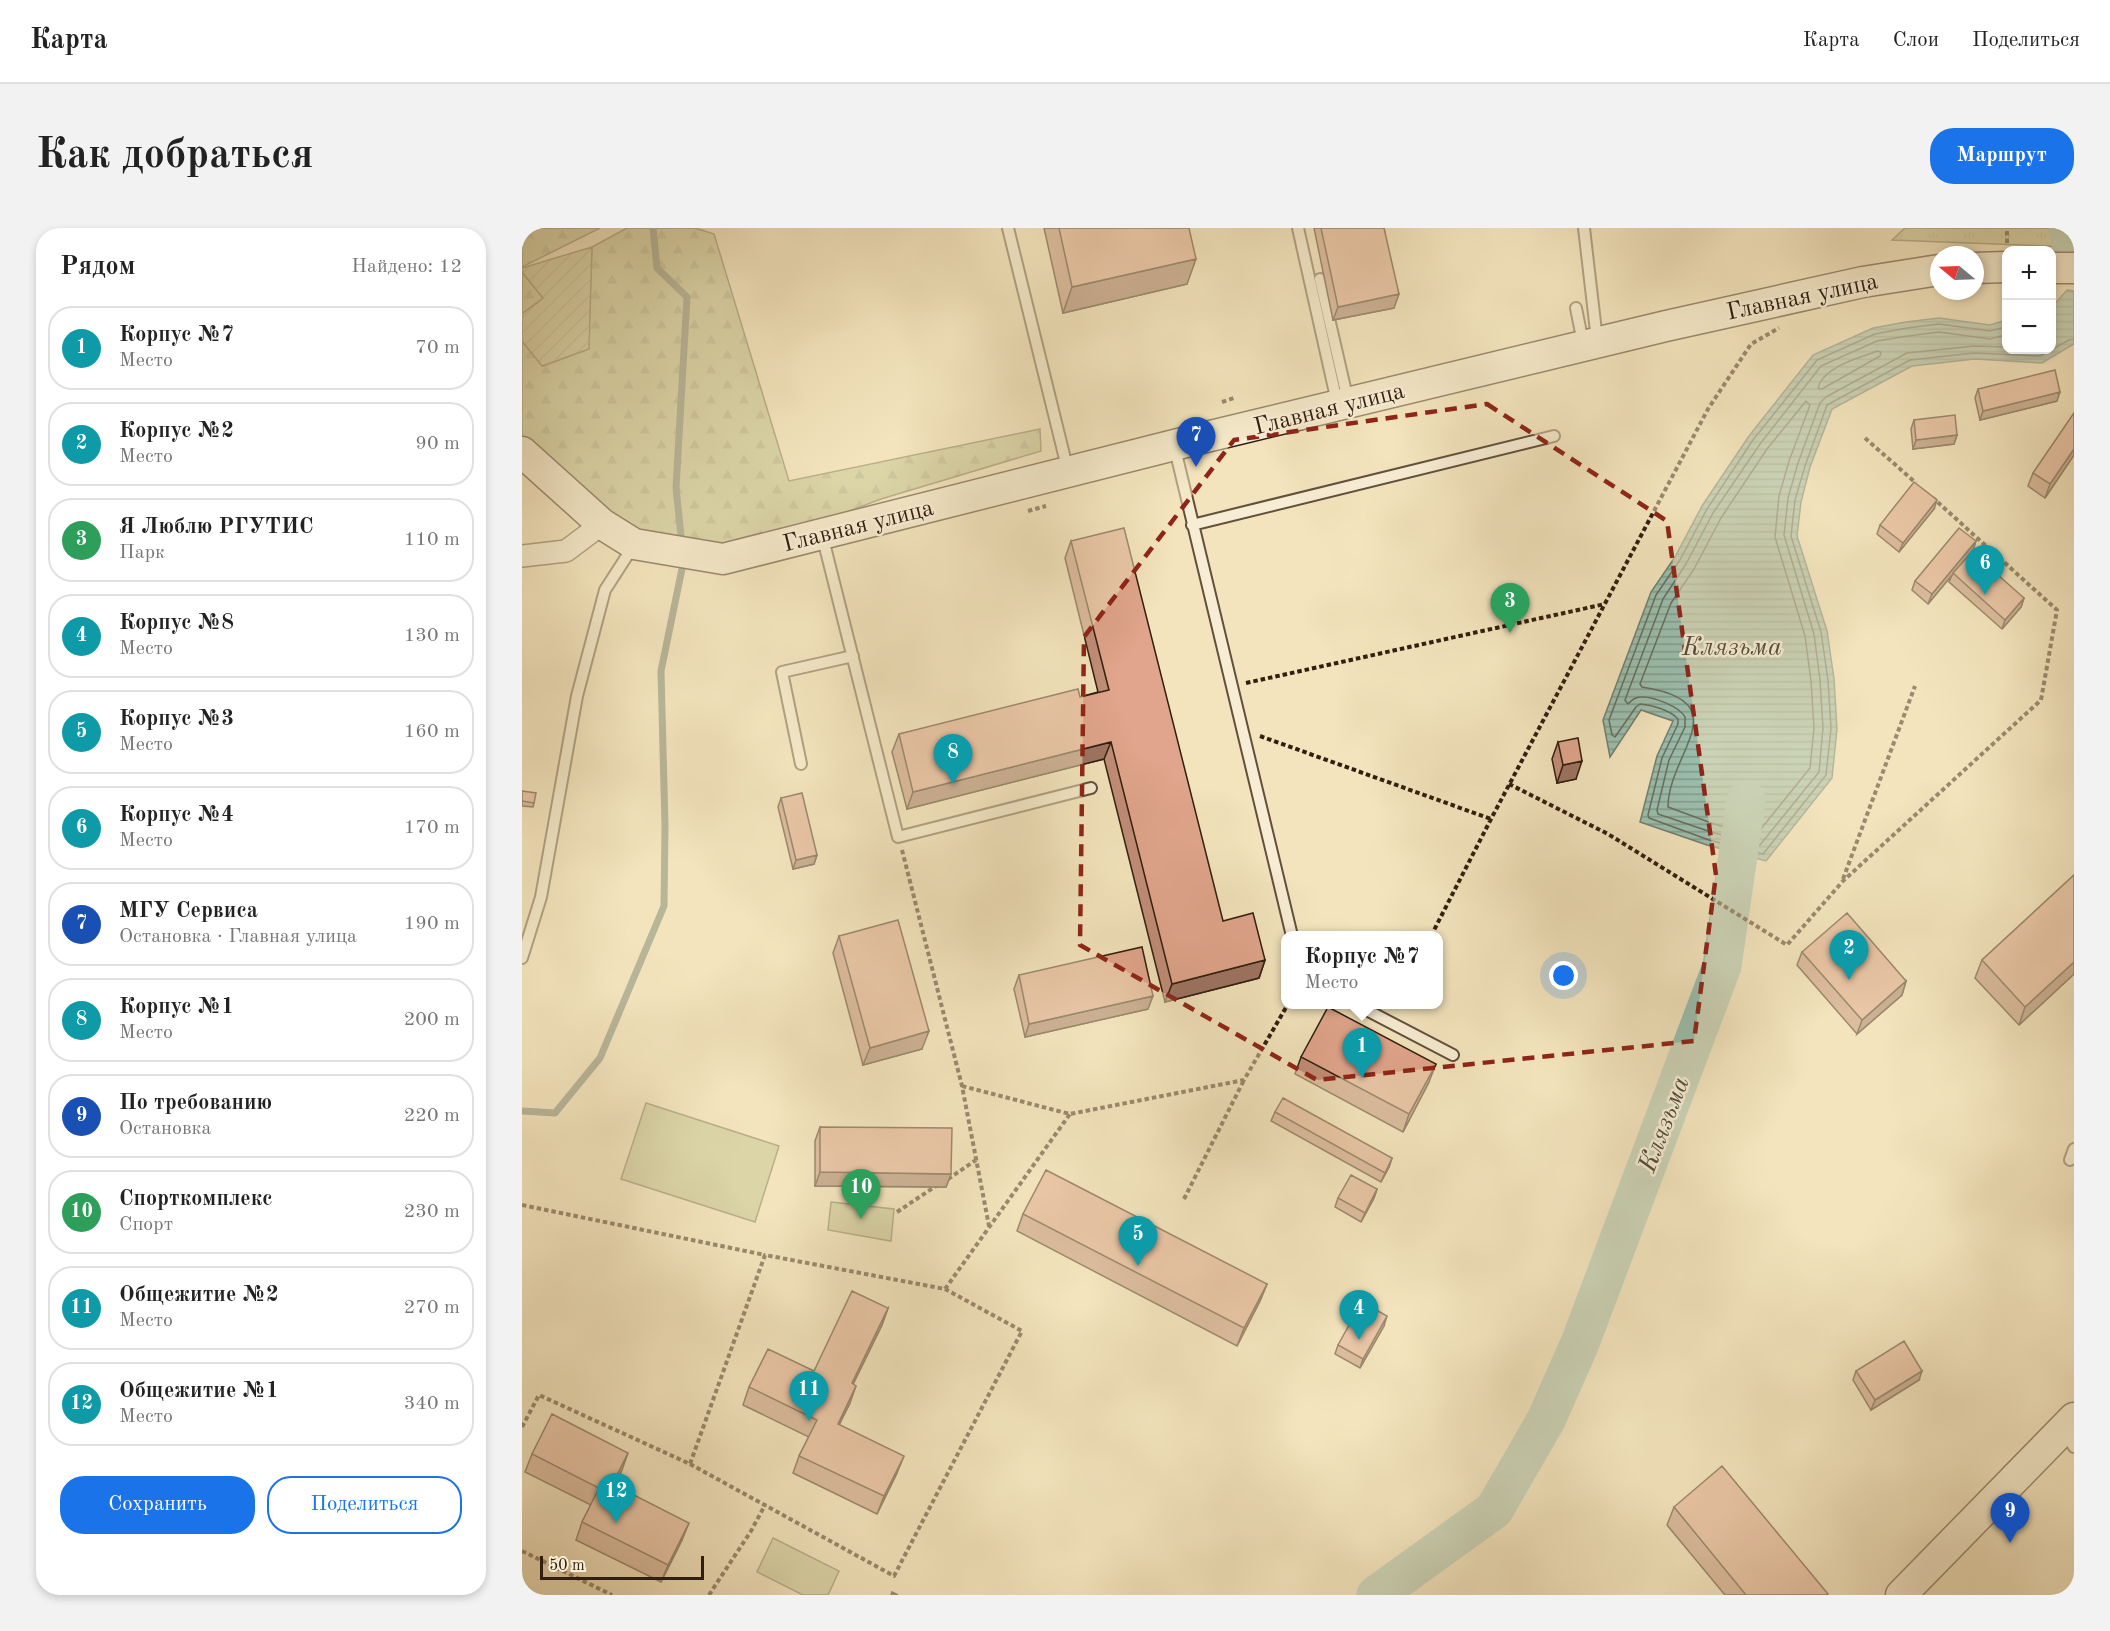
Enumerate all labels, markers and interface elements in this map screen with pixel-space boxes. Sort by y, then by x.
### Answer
text: Карта [30,27,108,55]
text: Карта [1803,30,1860,51]
text: Слои [1893,30,1939,51]
text: Поделиться [1972,30,2080,51]
button: Маршрут [1930,128,2074,184]
text: Как добраться [36,135,313,177]
north arrow [1930,246,1984,300]
map controls [2002,246,2056,354]
button: + [2002,246,2056,300]
text: Рядом [60,254,135,280]
text: Найдено: 12 [351,257,462,277]
street label: Главная улица [1724,270,1881,326]
button: − [2002,300,2056,354]
text: Корпус №7 [119,324,234,346]
text: 1 [76,338,87,358]
text: 70 m [415,338,460,358]
text: Место [119,351,173,371]
street label: Главная улица [1252,380,1407,440]
pin: 7 [1176,418,1216,467]
text: Корпус №2 [119,420,234,442]
text: 2 [76,434,87,454]
text: 90 m [415,434,460,454]
text: Место [119,447,173,467]
street label: Главная улица [781,497,936,557]
text: Я Люблю РГУТИС [119,516,314,538]
text: 3 [76,530,87,550]
text: 110 m [404,530,460,550]
text: Парк [119,543,165,563]
pin: 6 [1966,546,2004,595]
pin: 3 [1490,584,1530,633]
text: Корпус №8 [119,612,234,634]
text: 4 [76,626,87,646]
text: 130 m [404,626,460,646]
water label: Клязьма [1681,635,1782,661]
text: Место [119,639,173,659]
text: Корпус №3 [119,708,234,730]
text: 5 [76,722,87,742]
text: 160 m [404,722,460,742]
pin: 8 [934,734,972,784]
text: Место [119,735,173,755]
text: Корпус №4 [119,804,234,826]
text: 6 [76,818,87,838]
text: 170 m [404,818,460,838]
text: Место [119,831,173,851]
text: МГУ Сервиса [119,900,258,922]
text: 7 [76,914,87,934]
text: 190 m [404,914,460,934]
text: Остановка · Главная улица [119,927,357,947]
pin: 2 [1830,930,1868,980]
popup [1281,931,1443,1009]
text: Корпус №7 [1304,946,1420,968]
your location [1549,961,1578,990]
text: Место [1304,973,1359,993]
text: Корпус №1 [119,996,234,1018]
text: 8 [76,1010,87,1030]
text: 200 m [404,1010,460,1030]
text: Место [119,1023,173,1043]
pin: 1 [1342,1028,1382,1078]
water label: Клязьма [1634,1073,1695,1177]
text: По требованию [119,1092,272,1114]
text: 9 [76,1106,87,1126]
text: 220 m [404,1106,460,1126]
text: Остановка [119,1119,211,1139]
pin: 10 [842,1170,880,1219]
text: Спорткомплекс [119,1188,273,1210]
text: 10 [70,1202,93,1222]
text: 230 m [404,1202,460,1222]
text: Спорт [119,1215,173,1235]
pin: 5 [1118,1216,1158,1266]
text: Общежитие №2 [119,1284,279,1306]
pin: 4 [1340,1290,1378,1340]
text: 11 [70,1298,93,1318]
text: 270 m [404,1298,460,1318]
text: Место [119,1311,173,1331]
pin: 11 [790,1372,828,1421]
text: Общежитие №1 [119,1380,279,1402]
text: 12 [70,1394,93,1414]
text: 340 m [404,1394,460,1414]
text: Место [119,1407,173,1427]
pin: 12 [596,1474,635,1523]
button: Сохранить [60,1476,255,1534]
button: Поделиться [267,1476,462,1534]
pin: 9 [1990,1494,2030,1543]
scale bar [540,1553,704,1580]
text: 50 m [549,1558,585,1574]

